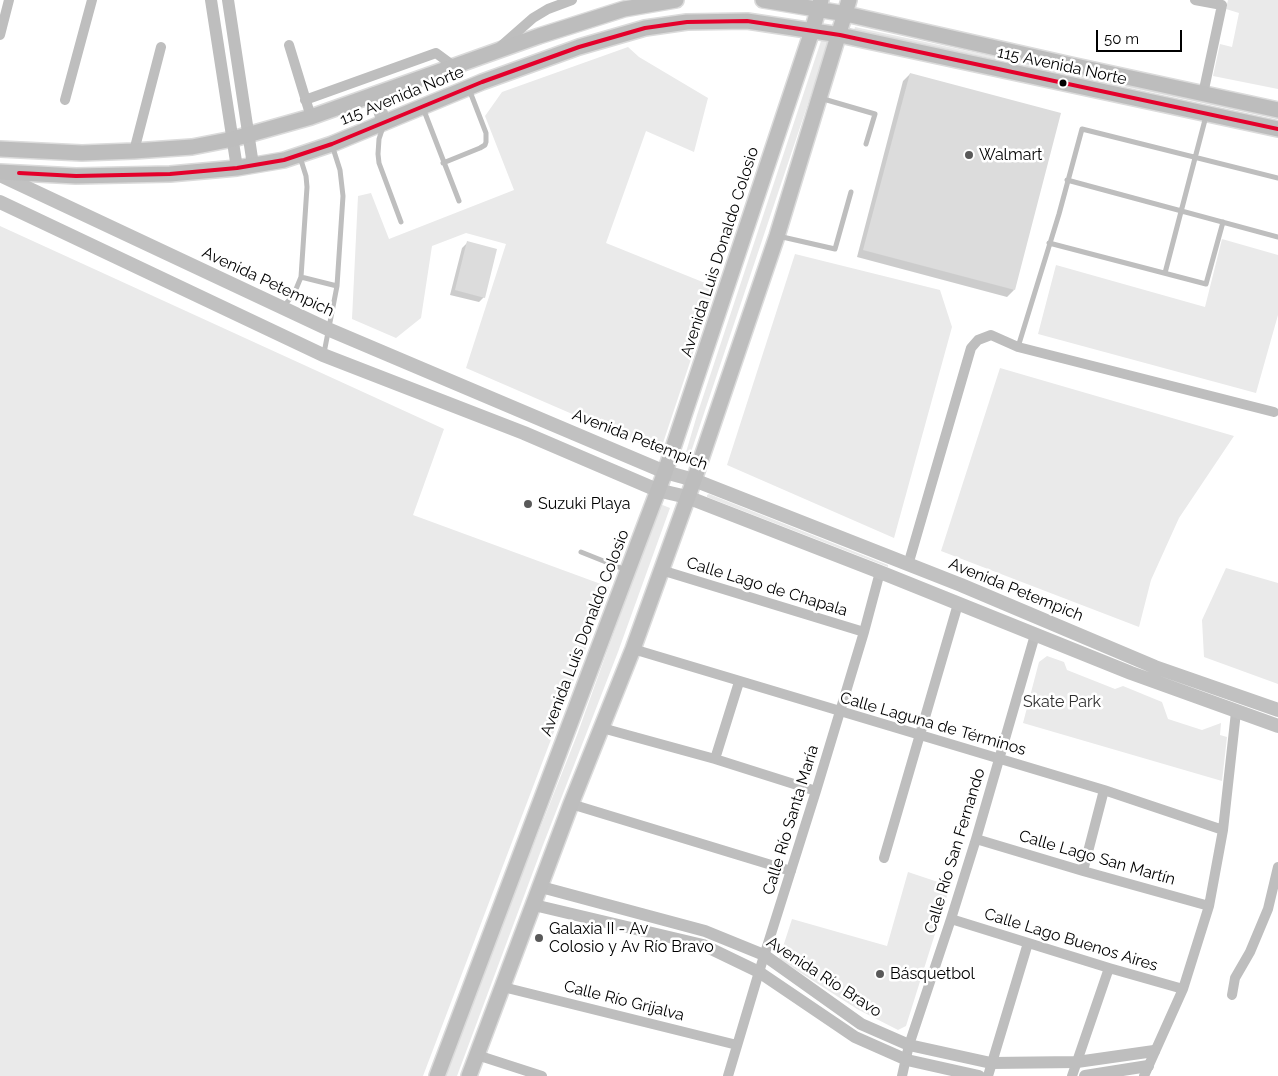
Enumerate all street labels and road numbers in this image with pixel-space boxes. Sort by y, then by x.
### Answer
street label: 115 Avenida Norte [995,43,1129,89]
street label: 115 Avenida Norte [337,62,467,130]
street label: Avenida Luis Donaldo Colosio [677,145,763,359]
street label: Avenida Petempich [199,243,337,321]
street label: Avenida Petempich [570,405,710,475]
street label: Avenida Luis Donaldo Colosio [537,527,633,739]
street label: Calle Lago de Chapala [684,553,850,621]
street label: Avenida Petempich [946,554,1086,626]
street label: Calle Laguna de Términos [838,688,1028,760]
street label: Calle Río Santa María [759,743,823,897]
street label: Calle Río San Fernando [921,766,989,936]
street label: Calle Lago San Martín [1017,826,1177,890]
street label: Calle Lago Buenos Aires [982,904,1160,976]
street label: Avenida Río Bravo [763,933,885,1021]
street label: Calle Río Grijalva [562,977,686,1025]

